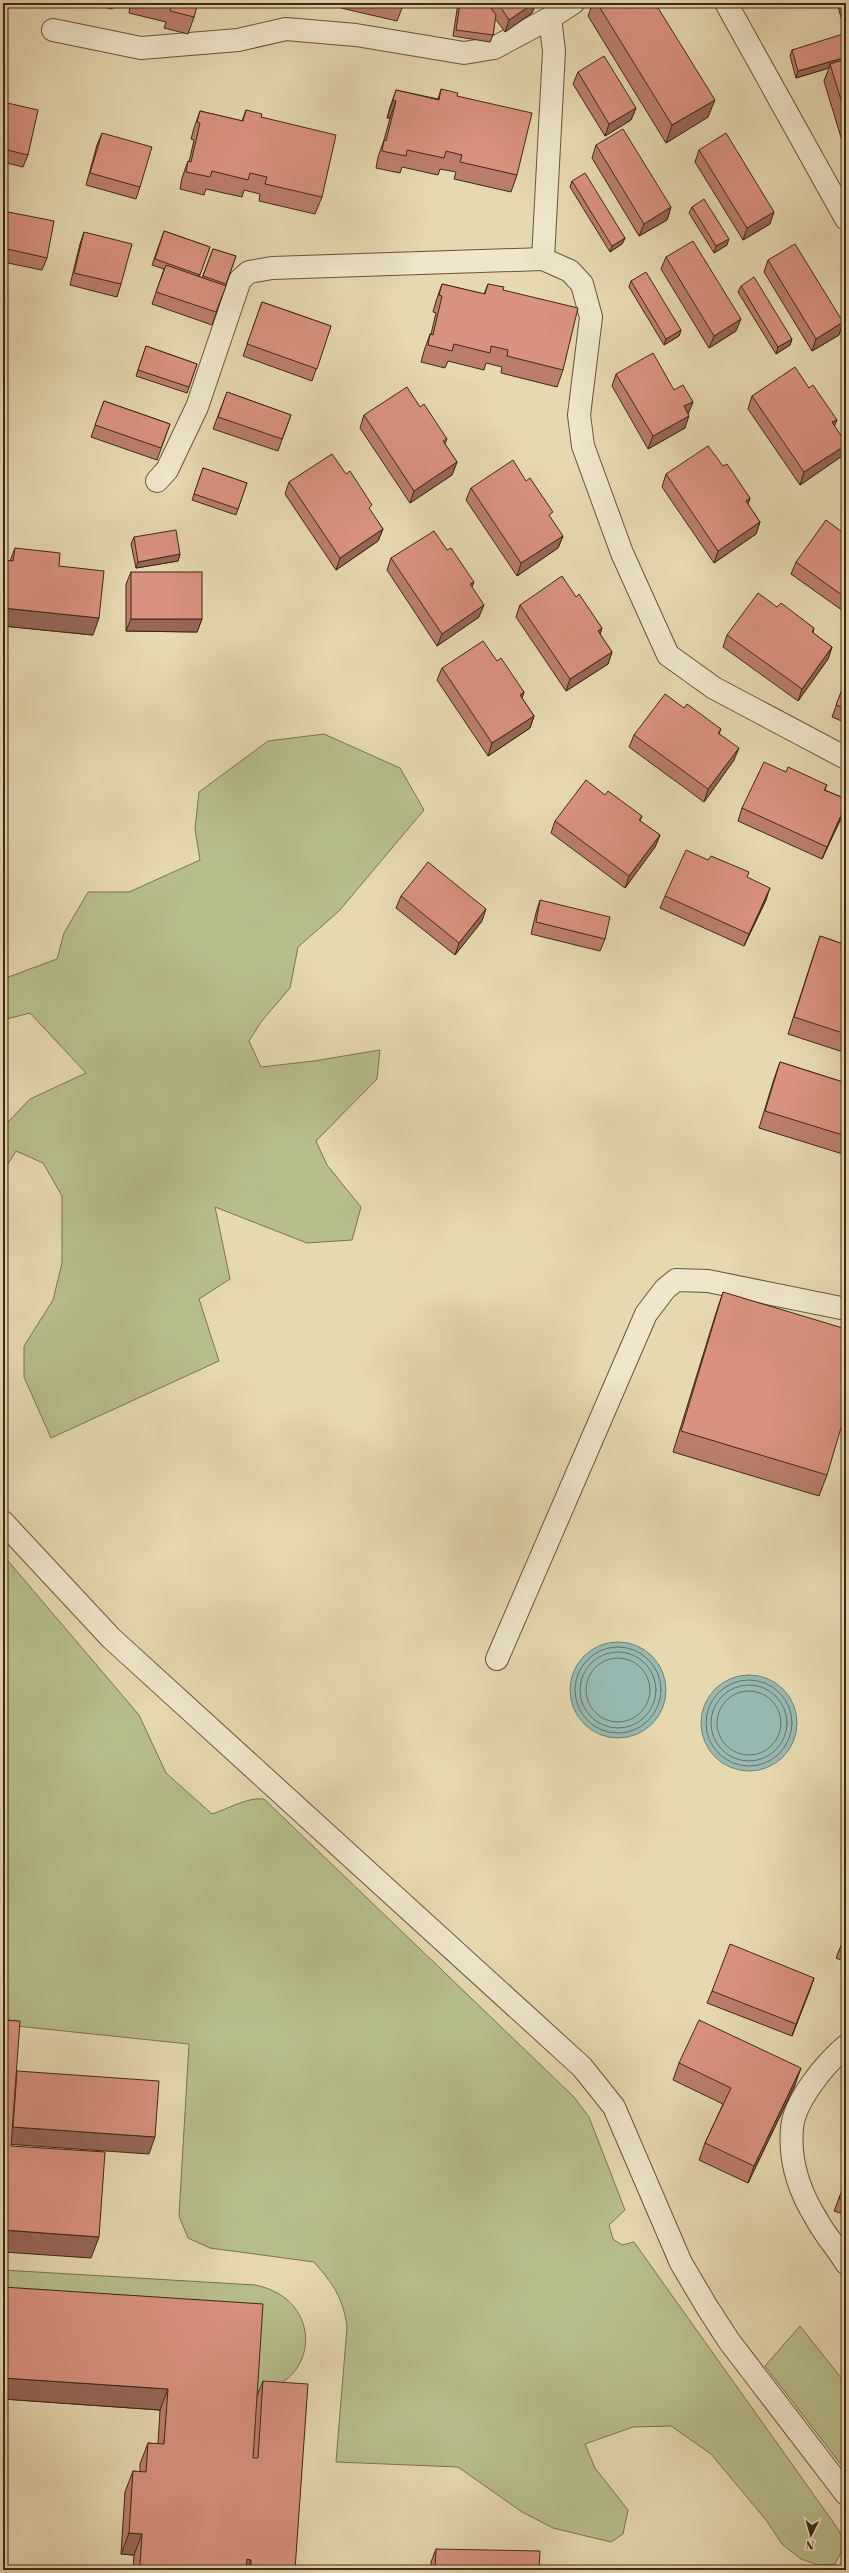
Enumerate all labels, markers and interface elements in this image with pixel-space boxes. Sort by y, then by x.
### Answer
north arrow [791,2515,831,2555]
text: N [805,2537,815,2551]

